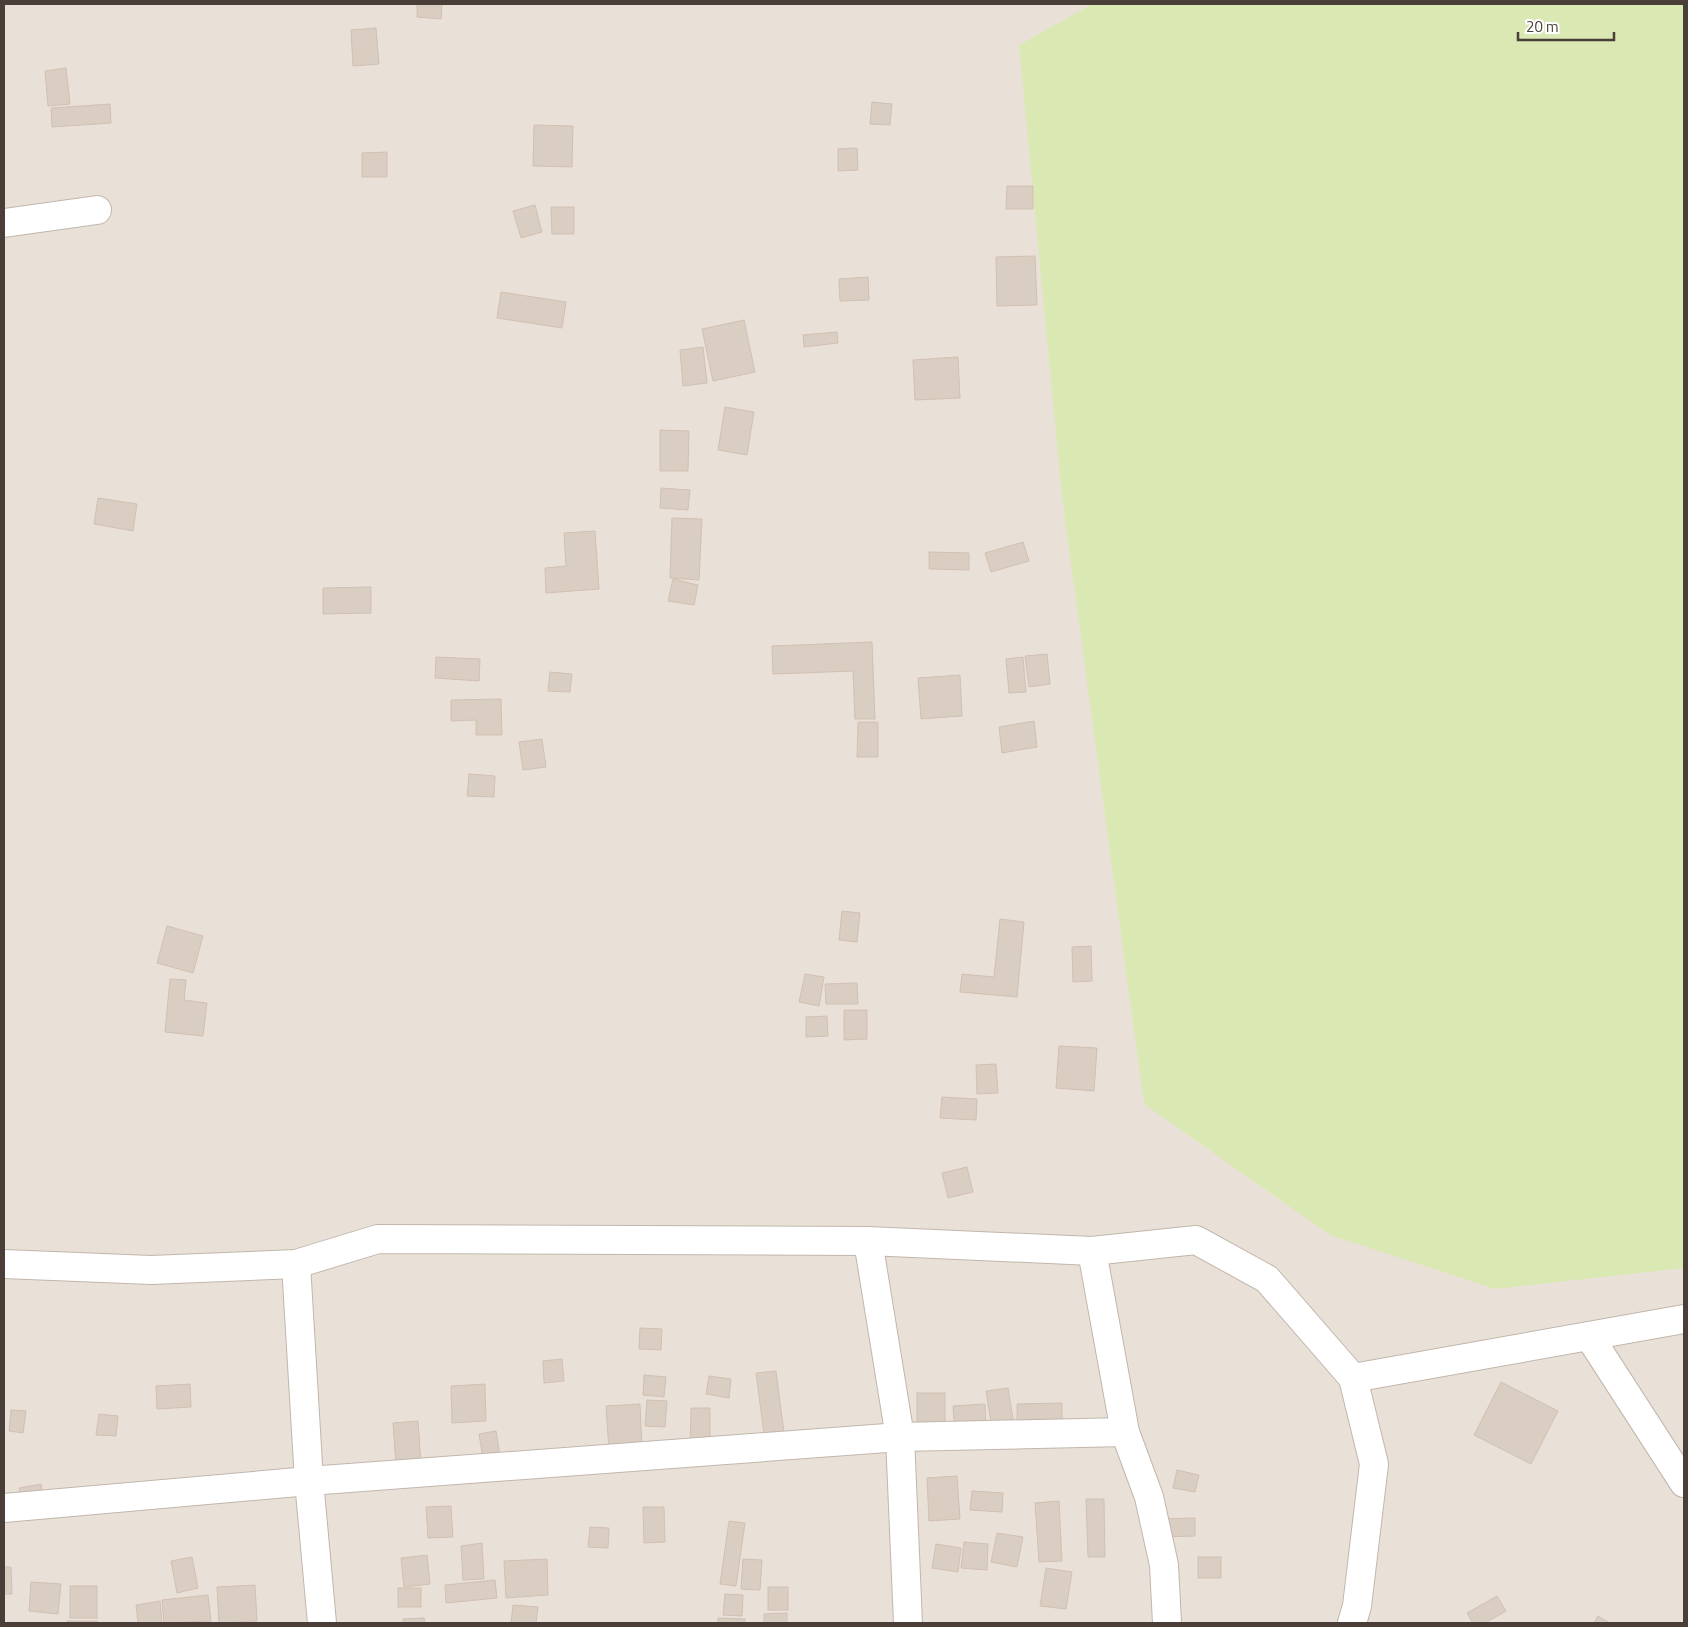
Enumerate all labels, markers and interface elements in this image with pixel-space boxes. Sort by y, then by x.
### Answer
scale bar [1518,10,1614,42]
text: 20 m [1526,15,1559,38]

